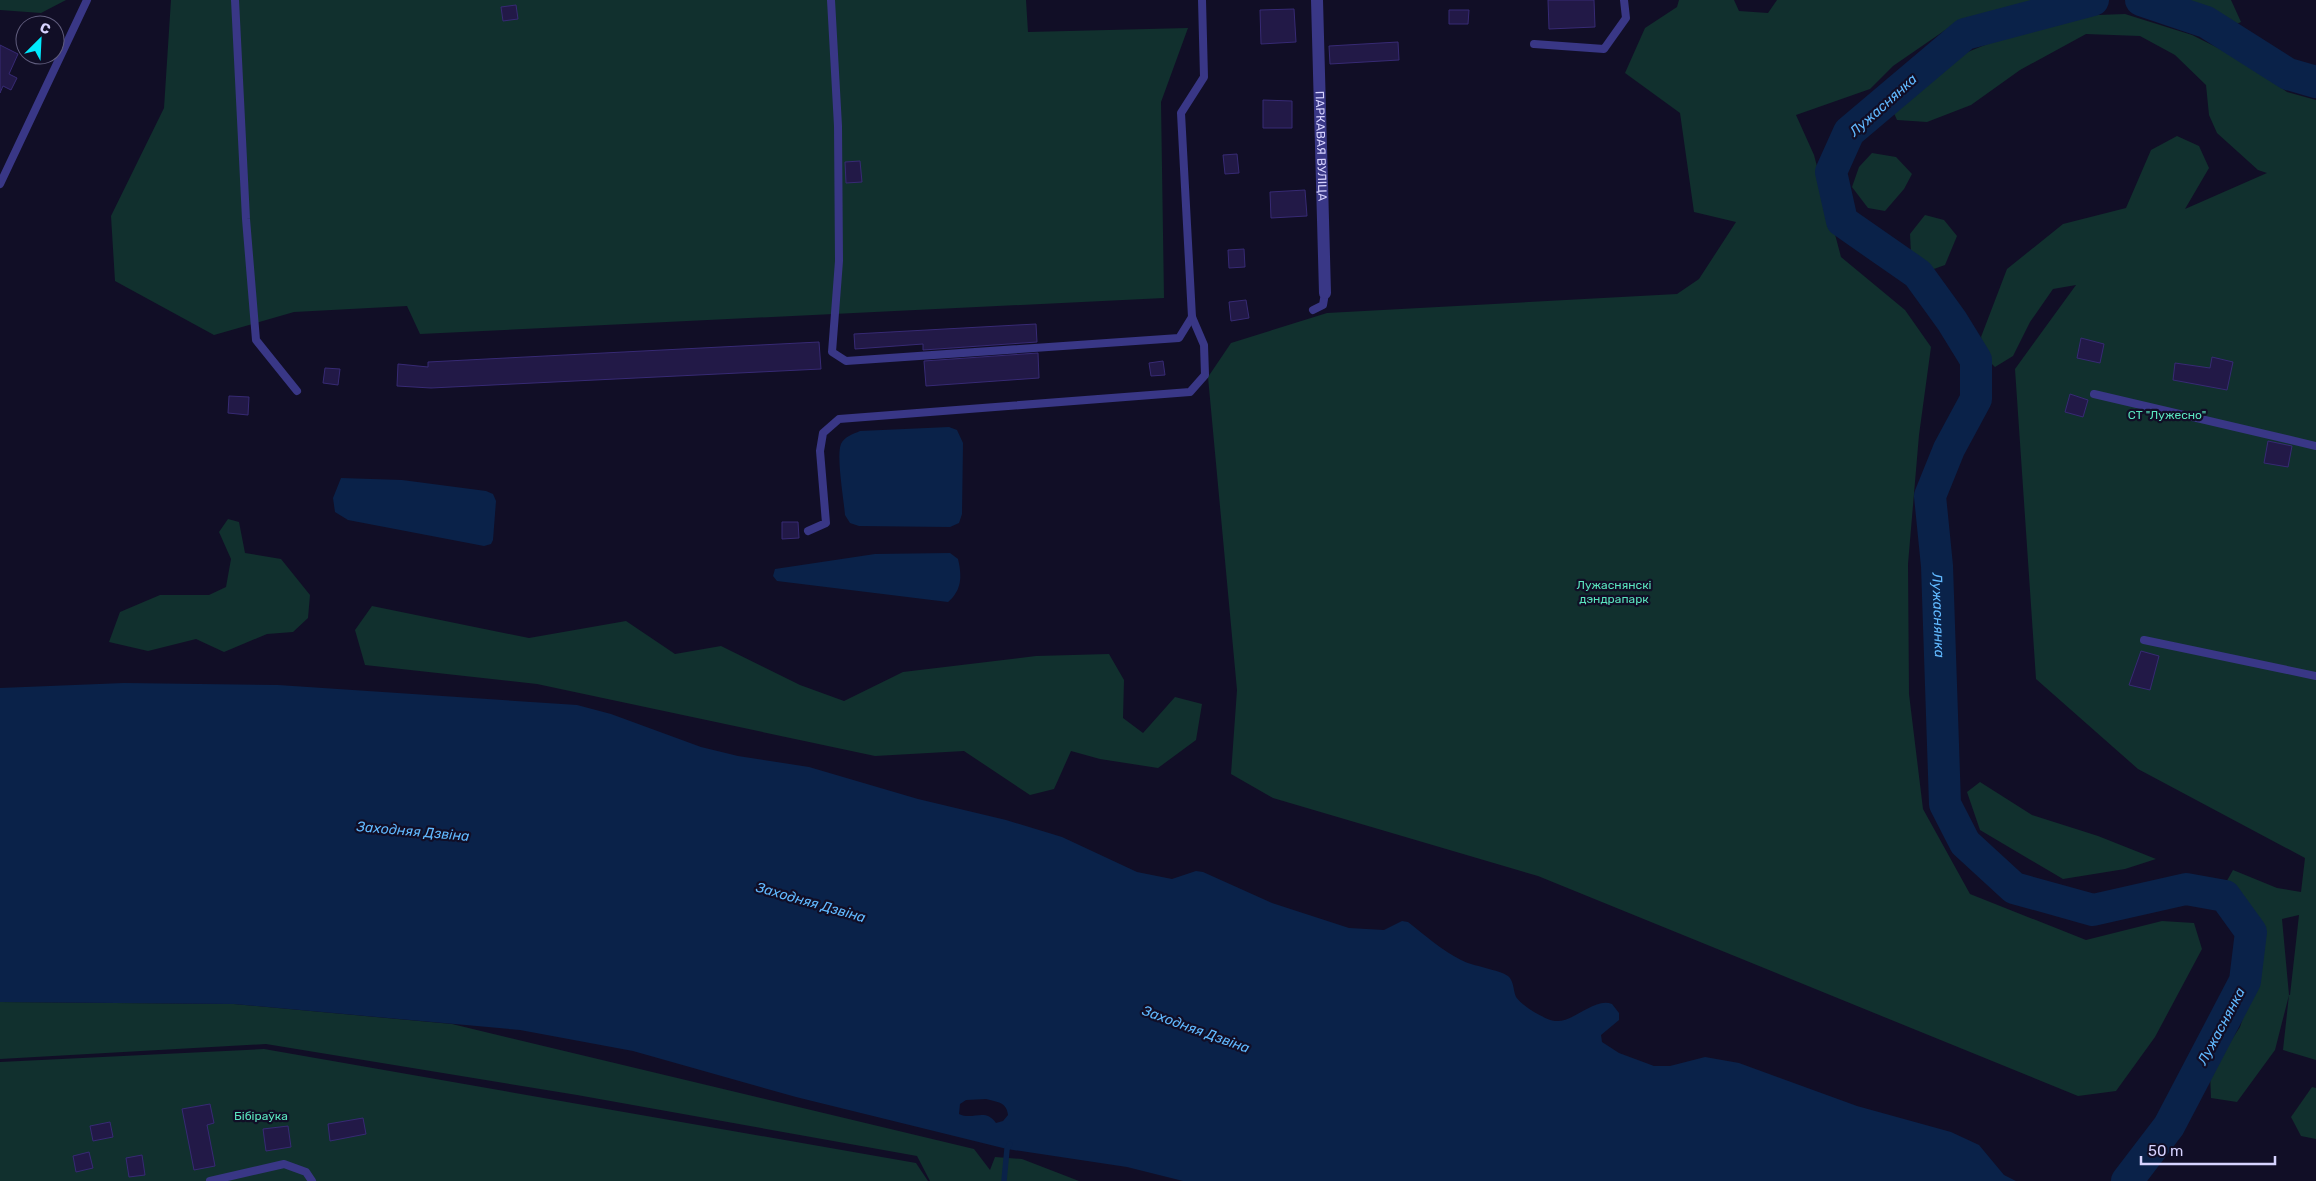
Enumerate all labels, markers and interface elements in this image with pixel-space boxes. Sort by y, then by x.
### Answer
north arrow [15,15,65,65]
text: С [37,19,53,38]
water label: Лужаснянка [1845,71,1921,141]
street label: ПАРКАВАЯ ВУЛІЦА [1312,91,1329,201]
park label: СТ "Лужесно" [2128,408,2206,422]
water label: Лужаснянка [1928,572,1948,658]
park label: Лужаснянскі дэндрапарк [1577,578,1652,606]
water label: Заходняя Дзвіна [355,818,470,845]
water label: Заходняя Дзвіна [753,878,868,926]
water label: Лужаснянка [2194,985,2249,1069]
water label: Заходняя Дзвіна [1139,1002,1252,1057]
park label: Бібіраўка [234,1109,288,1123]
scale bar [2141,1134,2275,1166]
text: 50 m [2148,1142,2183,1160]

